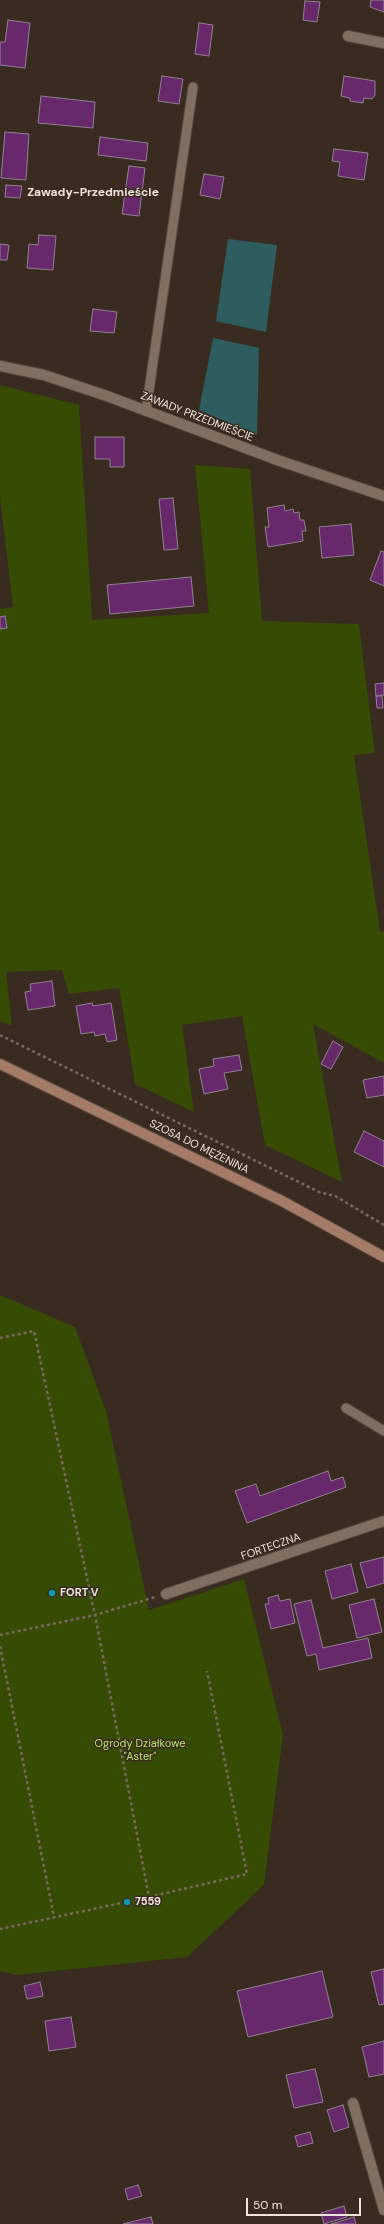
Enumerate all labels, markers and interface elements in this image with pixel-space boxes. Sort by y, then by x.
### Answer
district label: Zawady-Przedmieście [27,186,159,200]
street label: ZAWADY PRZEDMIEŚCIE [139,389,255,445]
street label: SZOSA DO MĘŻENINA [147,1117,251,1177]
street label: FORTECZNA [240,1531,302,1563]
place label: FORT V [60,1586,99,1600]
marker: FORT V [47,1588,57,1598]
park label: Ogrody Działkowe "Aster" [95,1737,185,1763]
place label: 7559 [135,1895,161,1909]
marker: 7559 [122,1897,132,1907]
scale bar [248,2190,363,2216]
text: 50 m [253,2197,282,2213]

